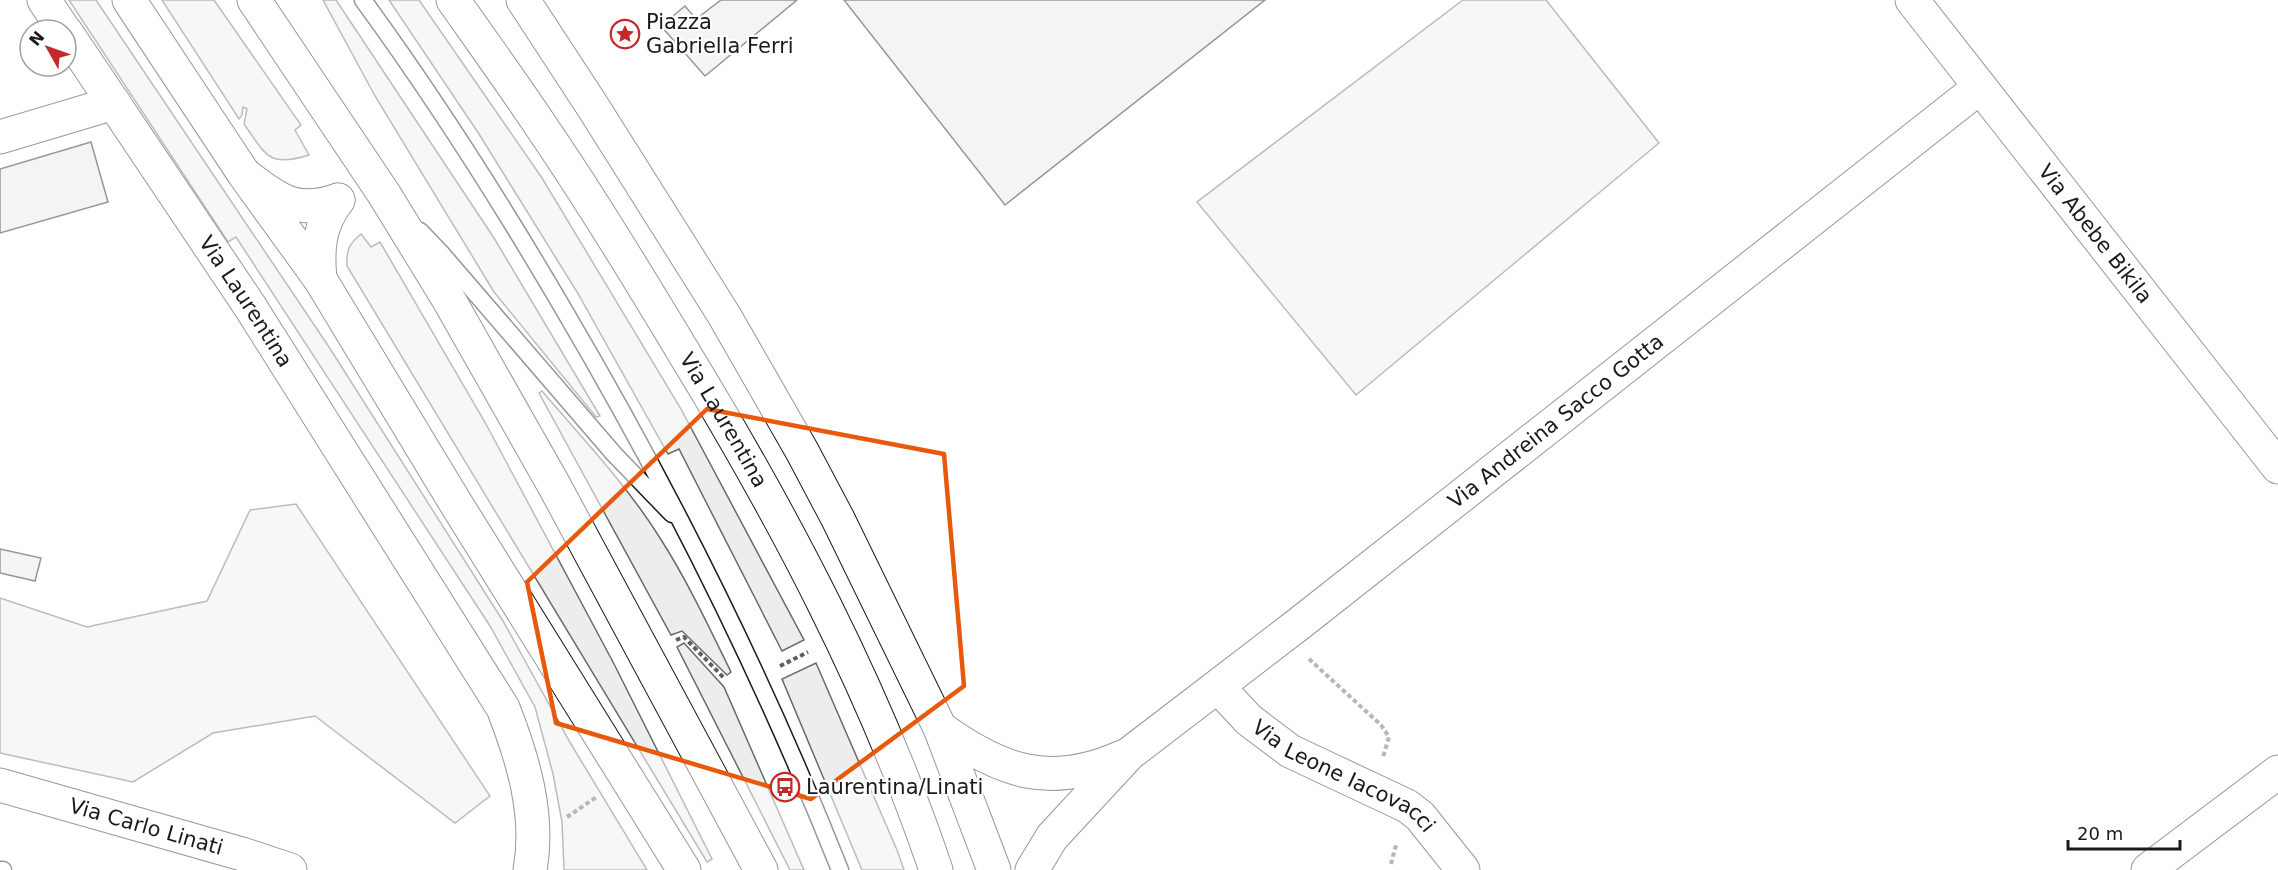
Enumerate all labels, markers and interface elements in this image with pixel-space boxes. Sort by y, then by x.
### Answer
place label: Piazza Gabriella Ferri [646,10,794,58]
north arrow [18,18,78,78]
place icon: Piazza Gabriella Ferri [609,18,641,50]
text: N [25,27,48,50]
street label: Via Abebe Bikila [2033,159,2157,308]
street label: Via Laurentina [194,231,297,372]
street label: Via Andreina Sacco Gotta [1443,329,1668,514]
street label: Via Laurentina [675,349,772,492]
street label: Via Leone Iacovacci [1247,715,1440,837]
bus stop icon: Laurentina/Linati [769,771,801,803]
place label: Laurentina/Linati [806,775,983,799]
street label: Via Carlo Linati [67,793,226,860]
scale bar [2068,813,2180,851]
text: 20 m [2077,823,2123,844]

